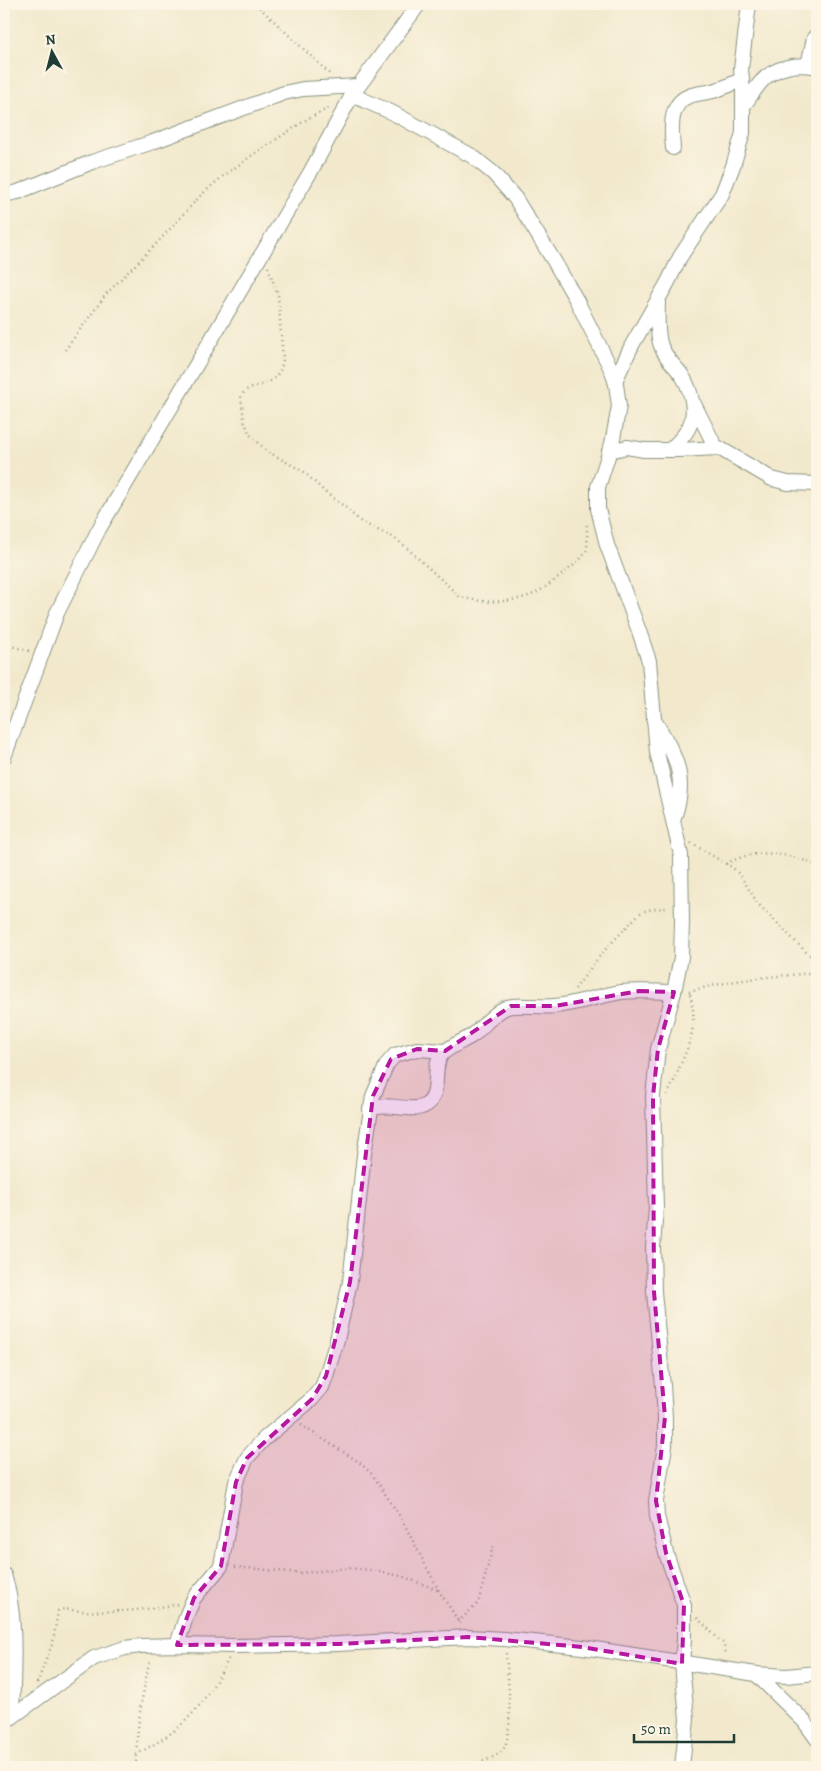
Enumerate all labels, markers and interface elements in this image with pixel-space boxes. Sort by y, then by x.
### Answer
north arrow [28,28,78,78]
text: N [44,30,57,50]
scale bar [634,1711,734,1743]
text: 50 m [641,1719,671,1739]

